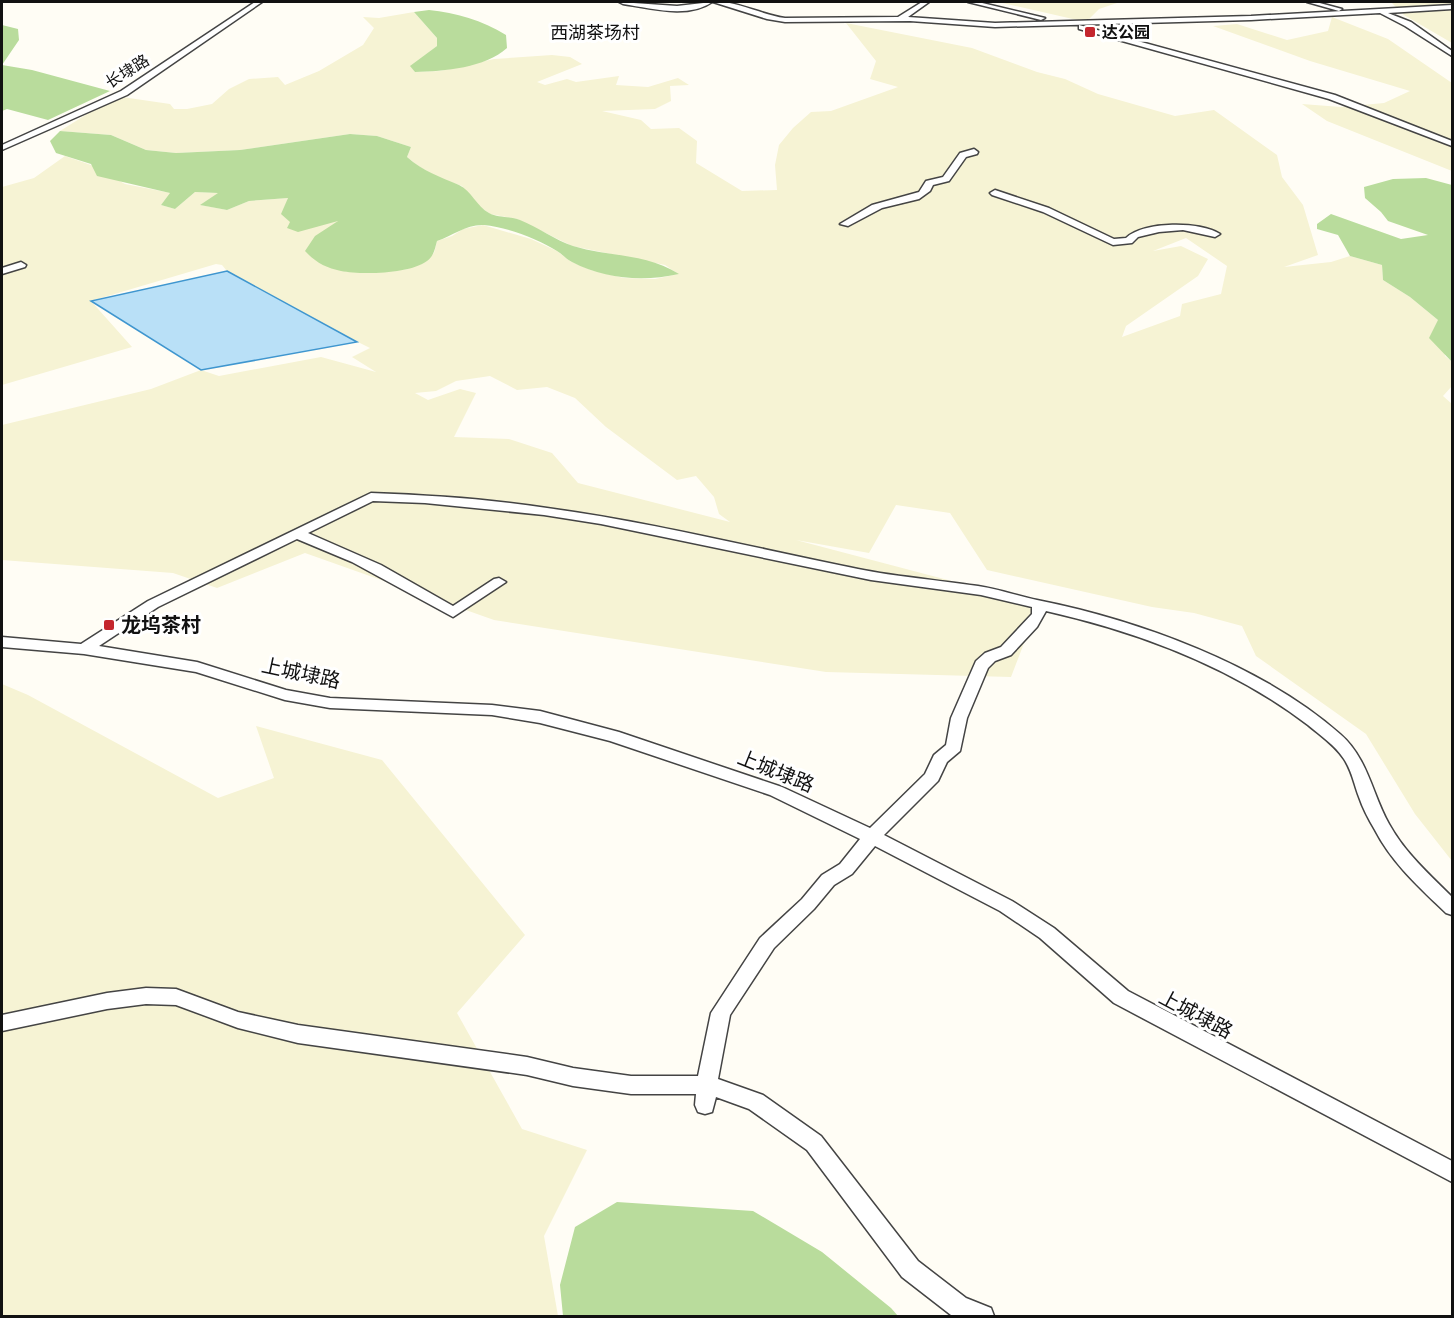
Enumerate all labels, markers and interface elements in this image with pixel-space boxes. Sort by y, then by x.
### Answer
district label: 西湖茶场村 [550,21,640,44]
place label: 达公园 [1102,22,1150,42]
marker: 达公园 [1083,25,1097,39]
street label: 长埭路 [101,50,153,92]
place label: 龙坞茶村 [121,612,201,637]
marker: 龙坞茶村 [102,618,116,632]
street label: 上城埭路 [259,652,343,693]
street label: 上城埭路 [734,744,818,797]
street label: 上城埭路 [1155,984,1237,1043]

